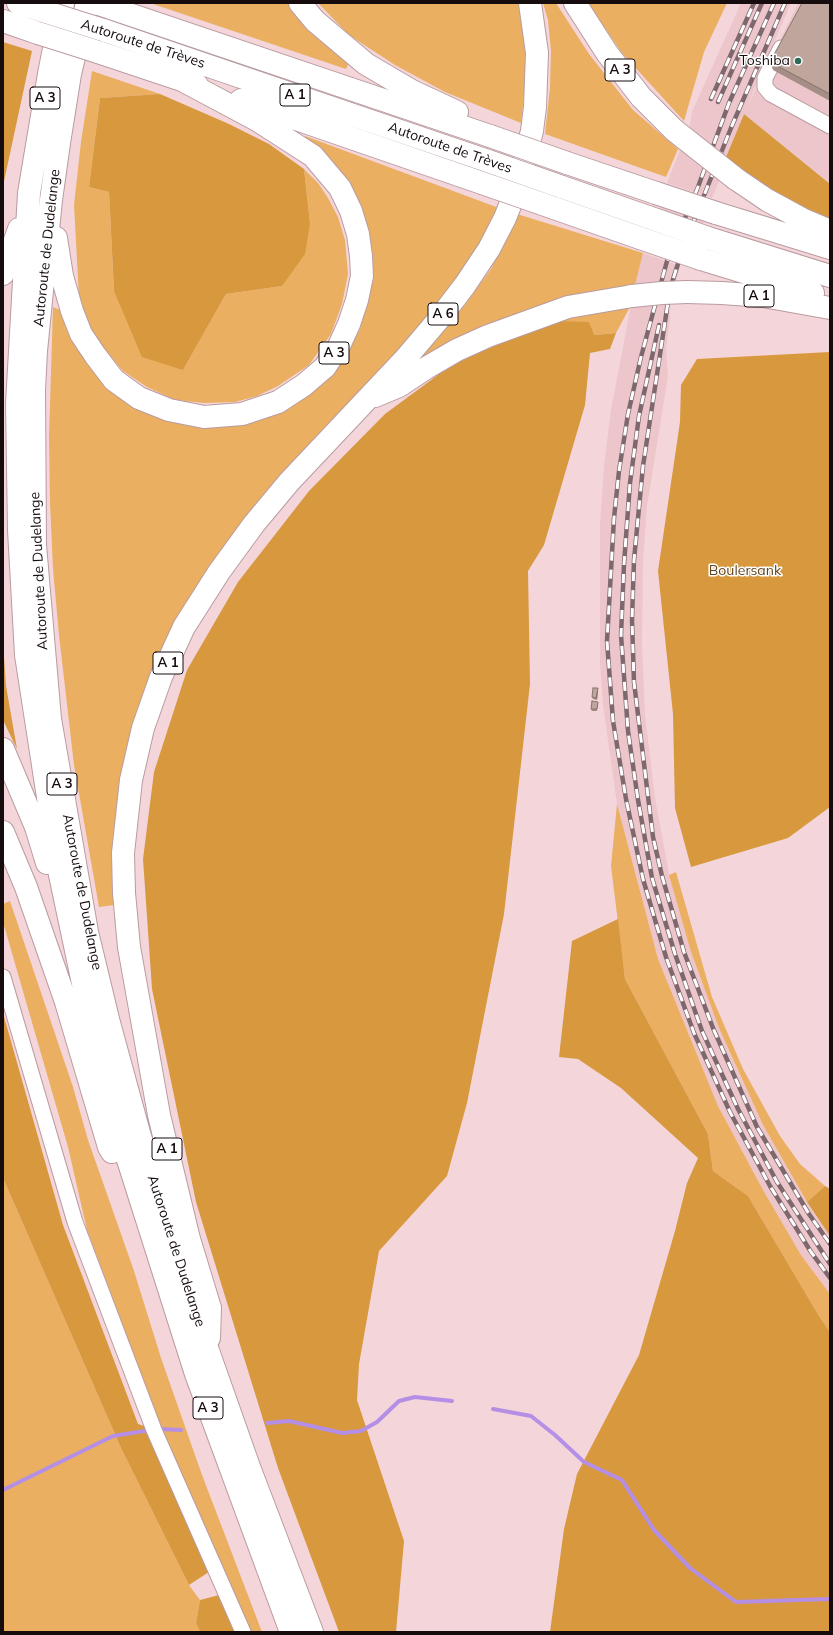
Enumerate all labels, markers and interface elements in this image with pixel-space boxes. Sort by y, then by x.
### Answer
street label: Autoroute de Trèves [79,16,207,72]
place label: Toshiba [739,53,790,69]
marker: Toshiba [793,56,803,66]
road number: A 3 [605,59,635,81]
road number: A 1 [280,84,310,106]
road number: A 3 [30,87,60,109]
street label: Autoroute de Trèves [386,119,514,177]
street label: Autoroute de Dudelange [30,168,64,328]
road number: A 1 [744,285,774,307]
road number: A 6 [428,303,458,325]
road number: A 3 [319,342,349,364]
street label: Autoroute de Dudelange [26,491,52,651]
park label: Boulersank [709,563,781,579]
road number: A 1 [153,652,183,674]
road number: A 3 [47,773,77,795]
street label: Autoroute de Dudelange [59,813,105,971]
road number: A 1 [152,1138,182,1160]
street label: Autoroute de Dudelange [144,1173,208,1329]
road number: A 3 [193,1397,223,1419]

